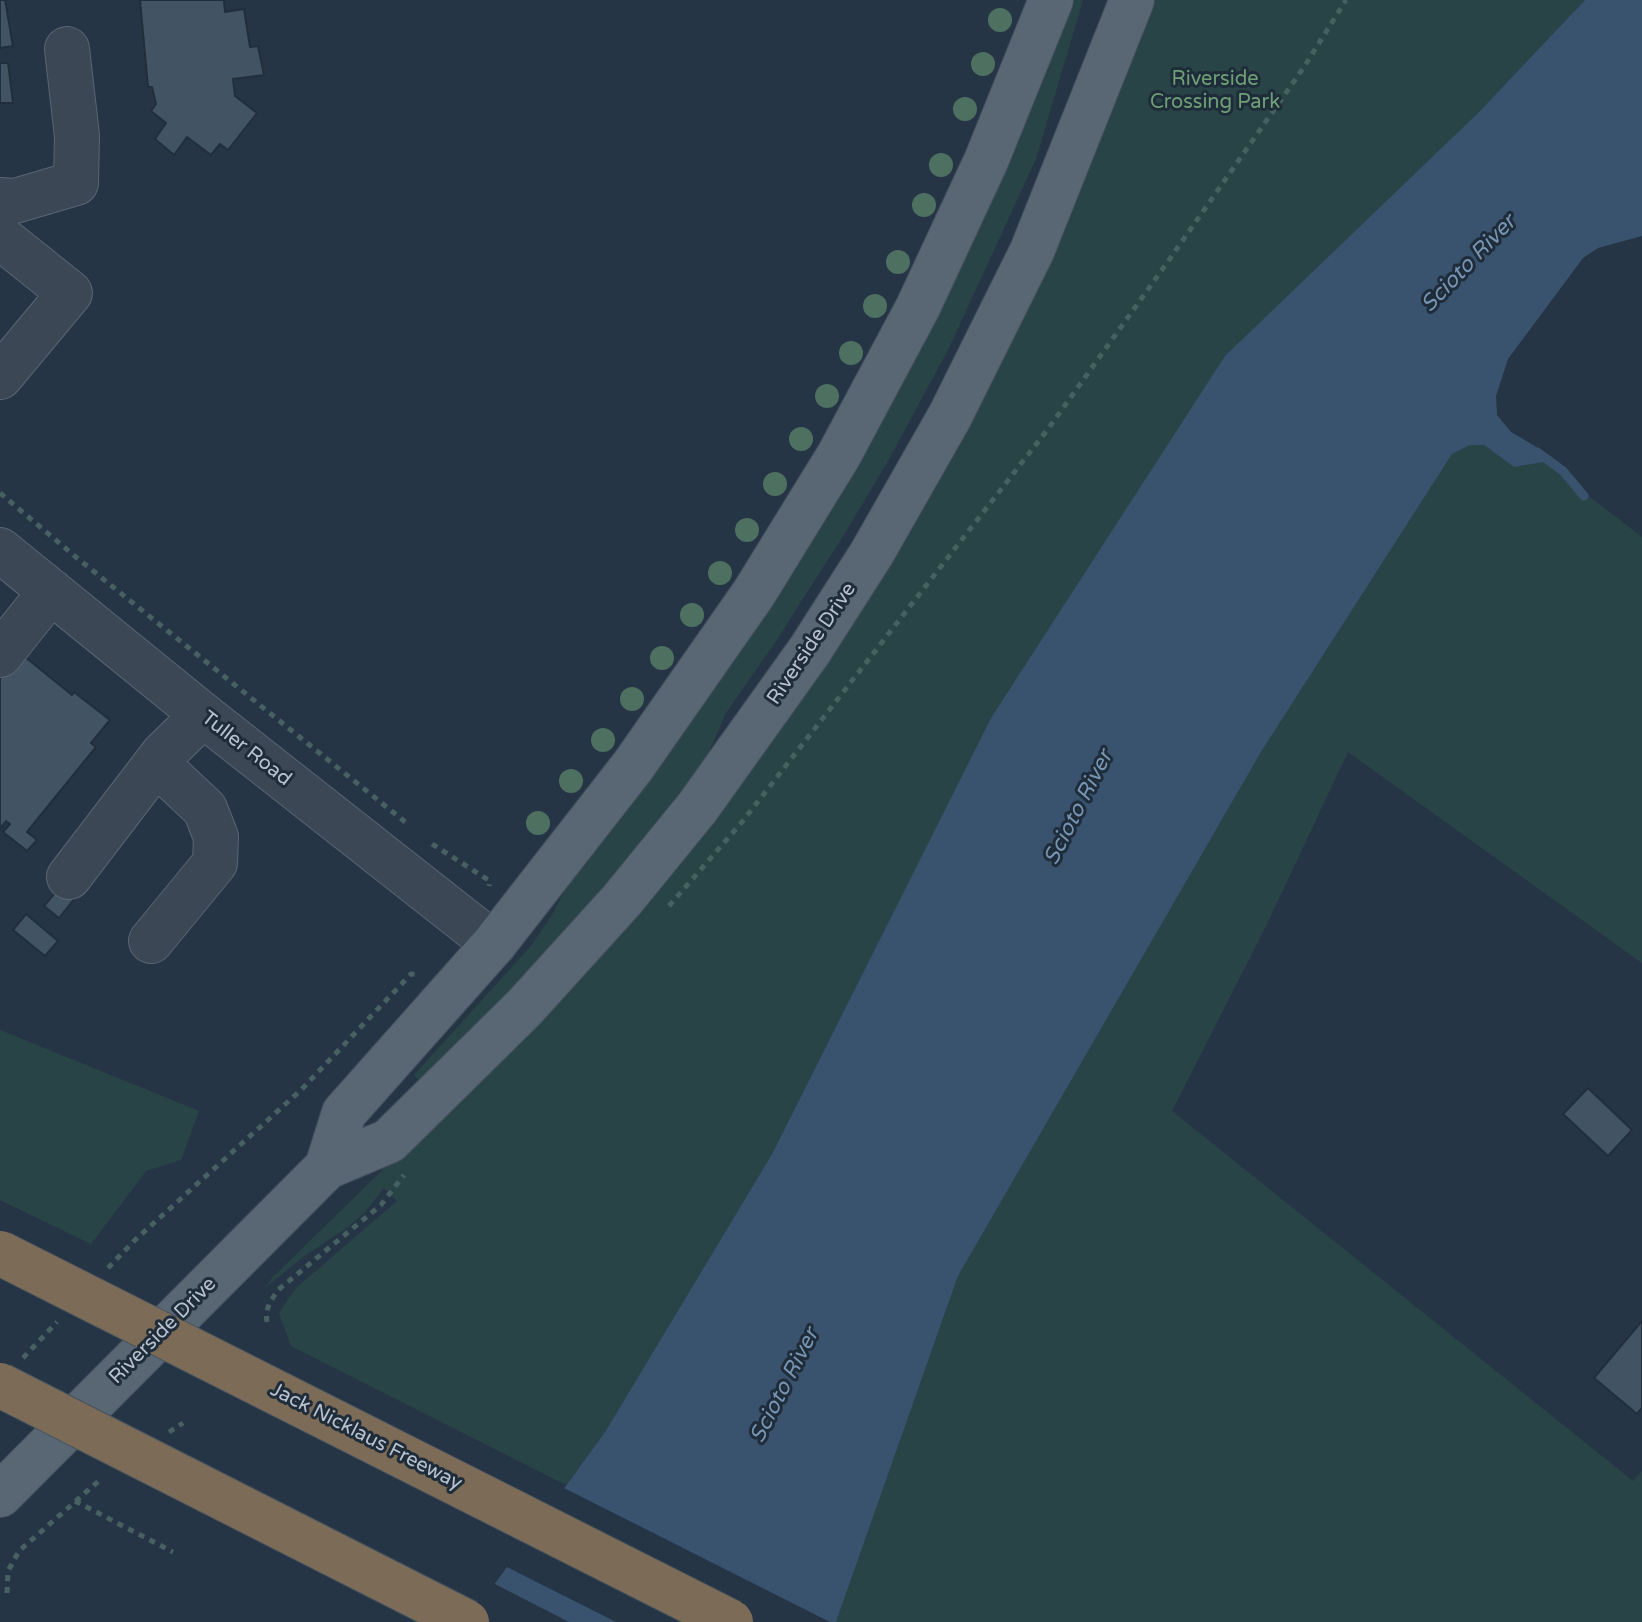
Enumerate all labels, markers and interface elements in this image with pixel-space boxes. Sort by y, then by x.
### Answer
park label: Riverside Crossing Park [1150,68,1280,115]
water label: Scioto River [1416,210,1522,318]
street label: Riverside Drive [762,579,862,709]
street label: Tuller Road [196,706,296,792]
water label: Scioto River [1039,746,1119,870]
street label: Riverside Drive [104,1272,222,1390]
water label: Scioto River [745,1324,825,1448]
street label: Jack Nicklaus Freeway [266,1378,466,1496]

